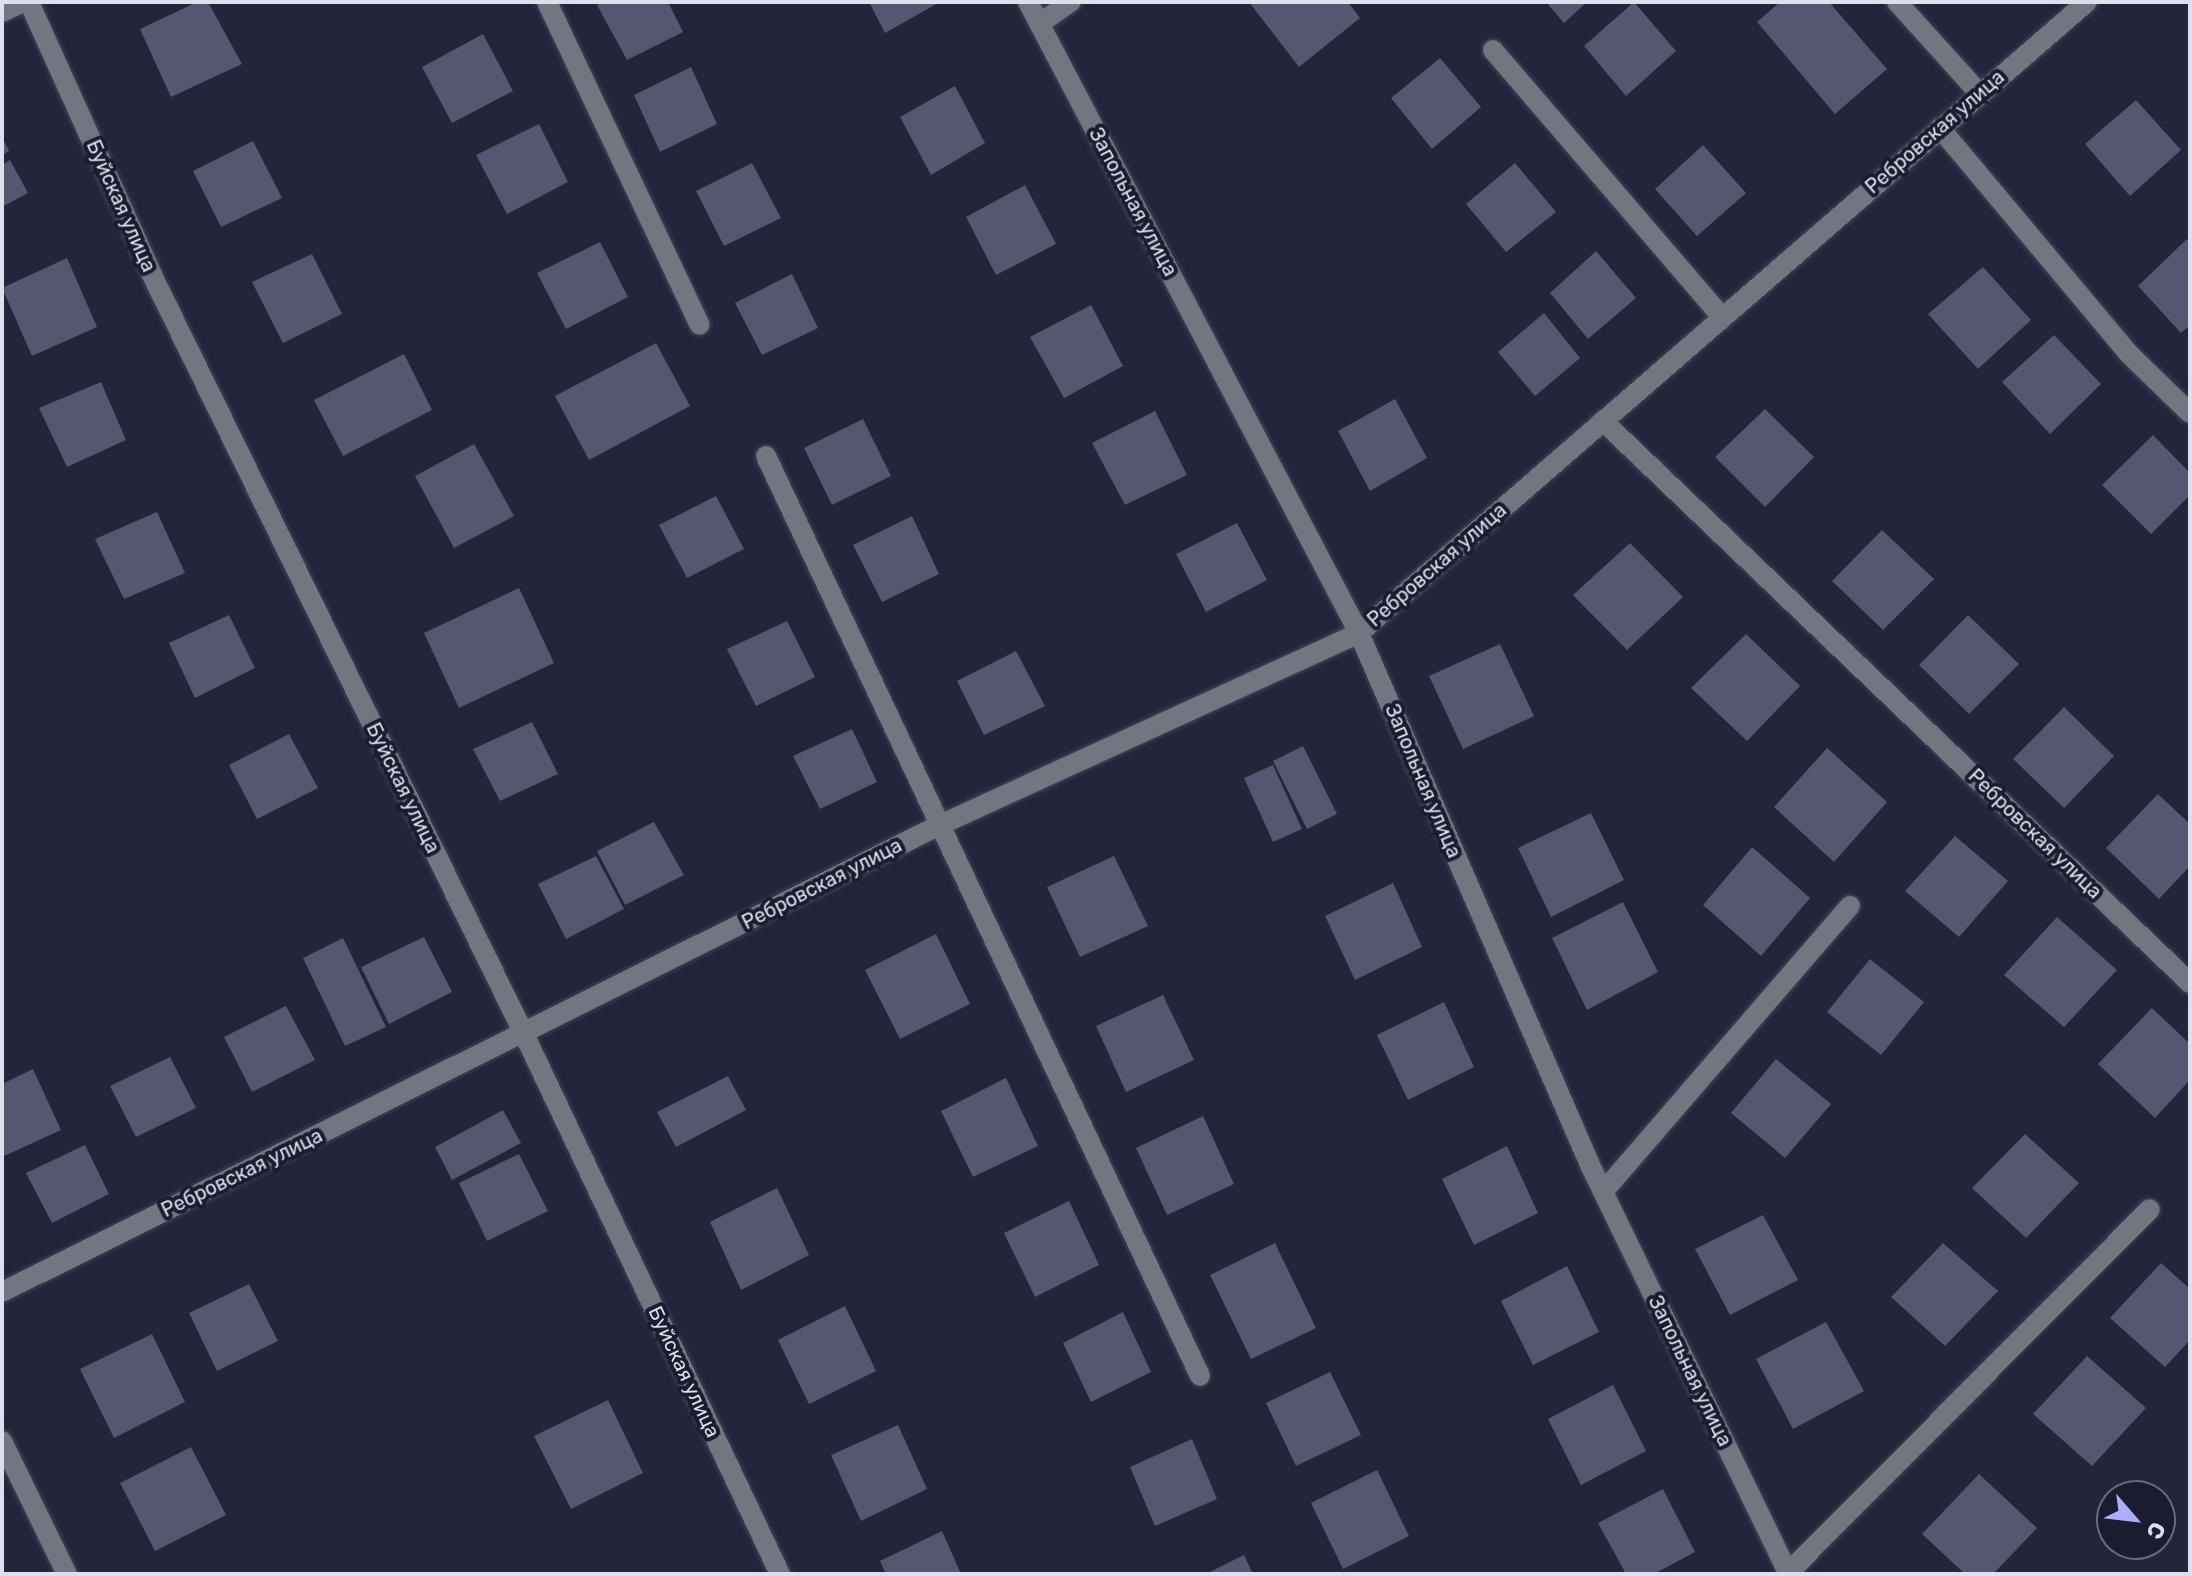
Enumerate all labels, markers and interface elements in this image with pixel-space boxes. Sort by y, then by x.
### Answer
street label: Ребровская улица [1861,65,2009,199]
street label: Запольная улица [1084,124,1182,280]
street label: Буйская улица [81,136,161,276]
street label: Ребровская улица [1363,498,1511,632]
street label: Запольная улица [1380,700,1466,862]
street label: Буйская улица [361,719,445,857]
street label: Ребровская улица [1963,764,2107,904]
street label: Ребровская улица [738,833,906,935]
street label: Ребровская улица [157,1124,327,1222]
street label: Запольная улица [1643,1292,1737,1450]
street label: Буйская улица [643,1303,725,1441]
north arrow [2096,1480,2176,1560]
text: С [2140,1517,2171,1544]

